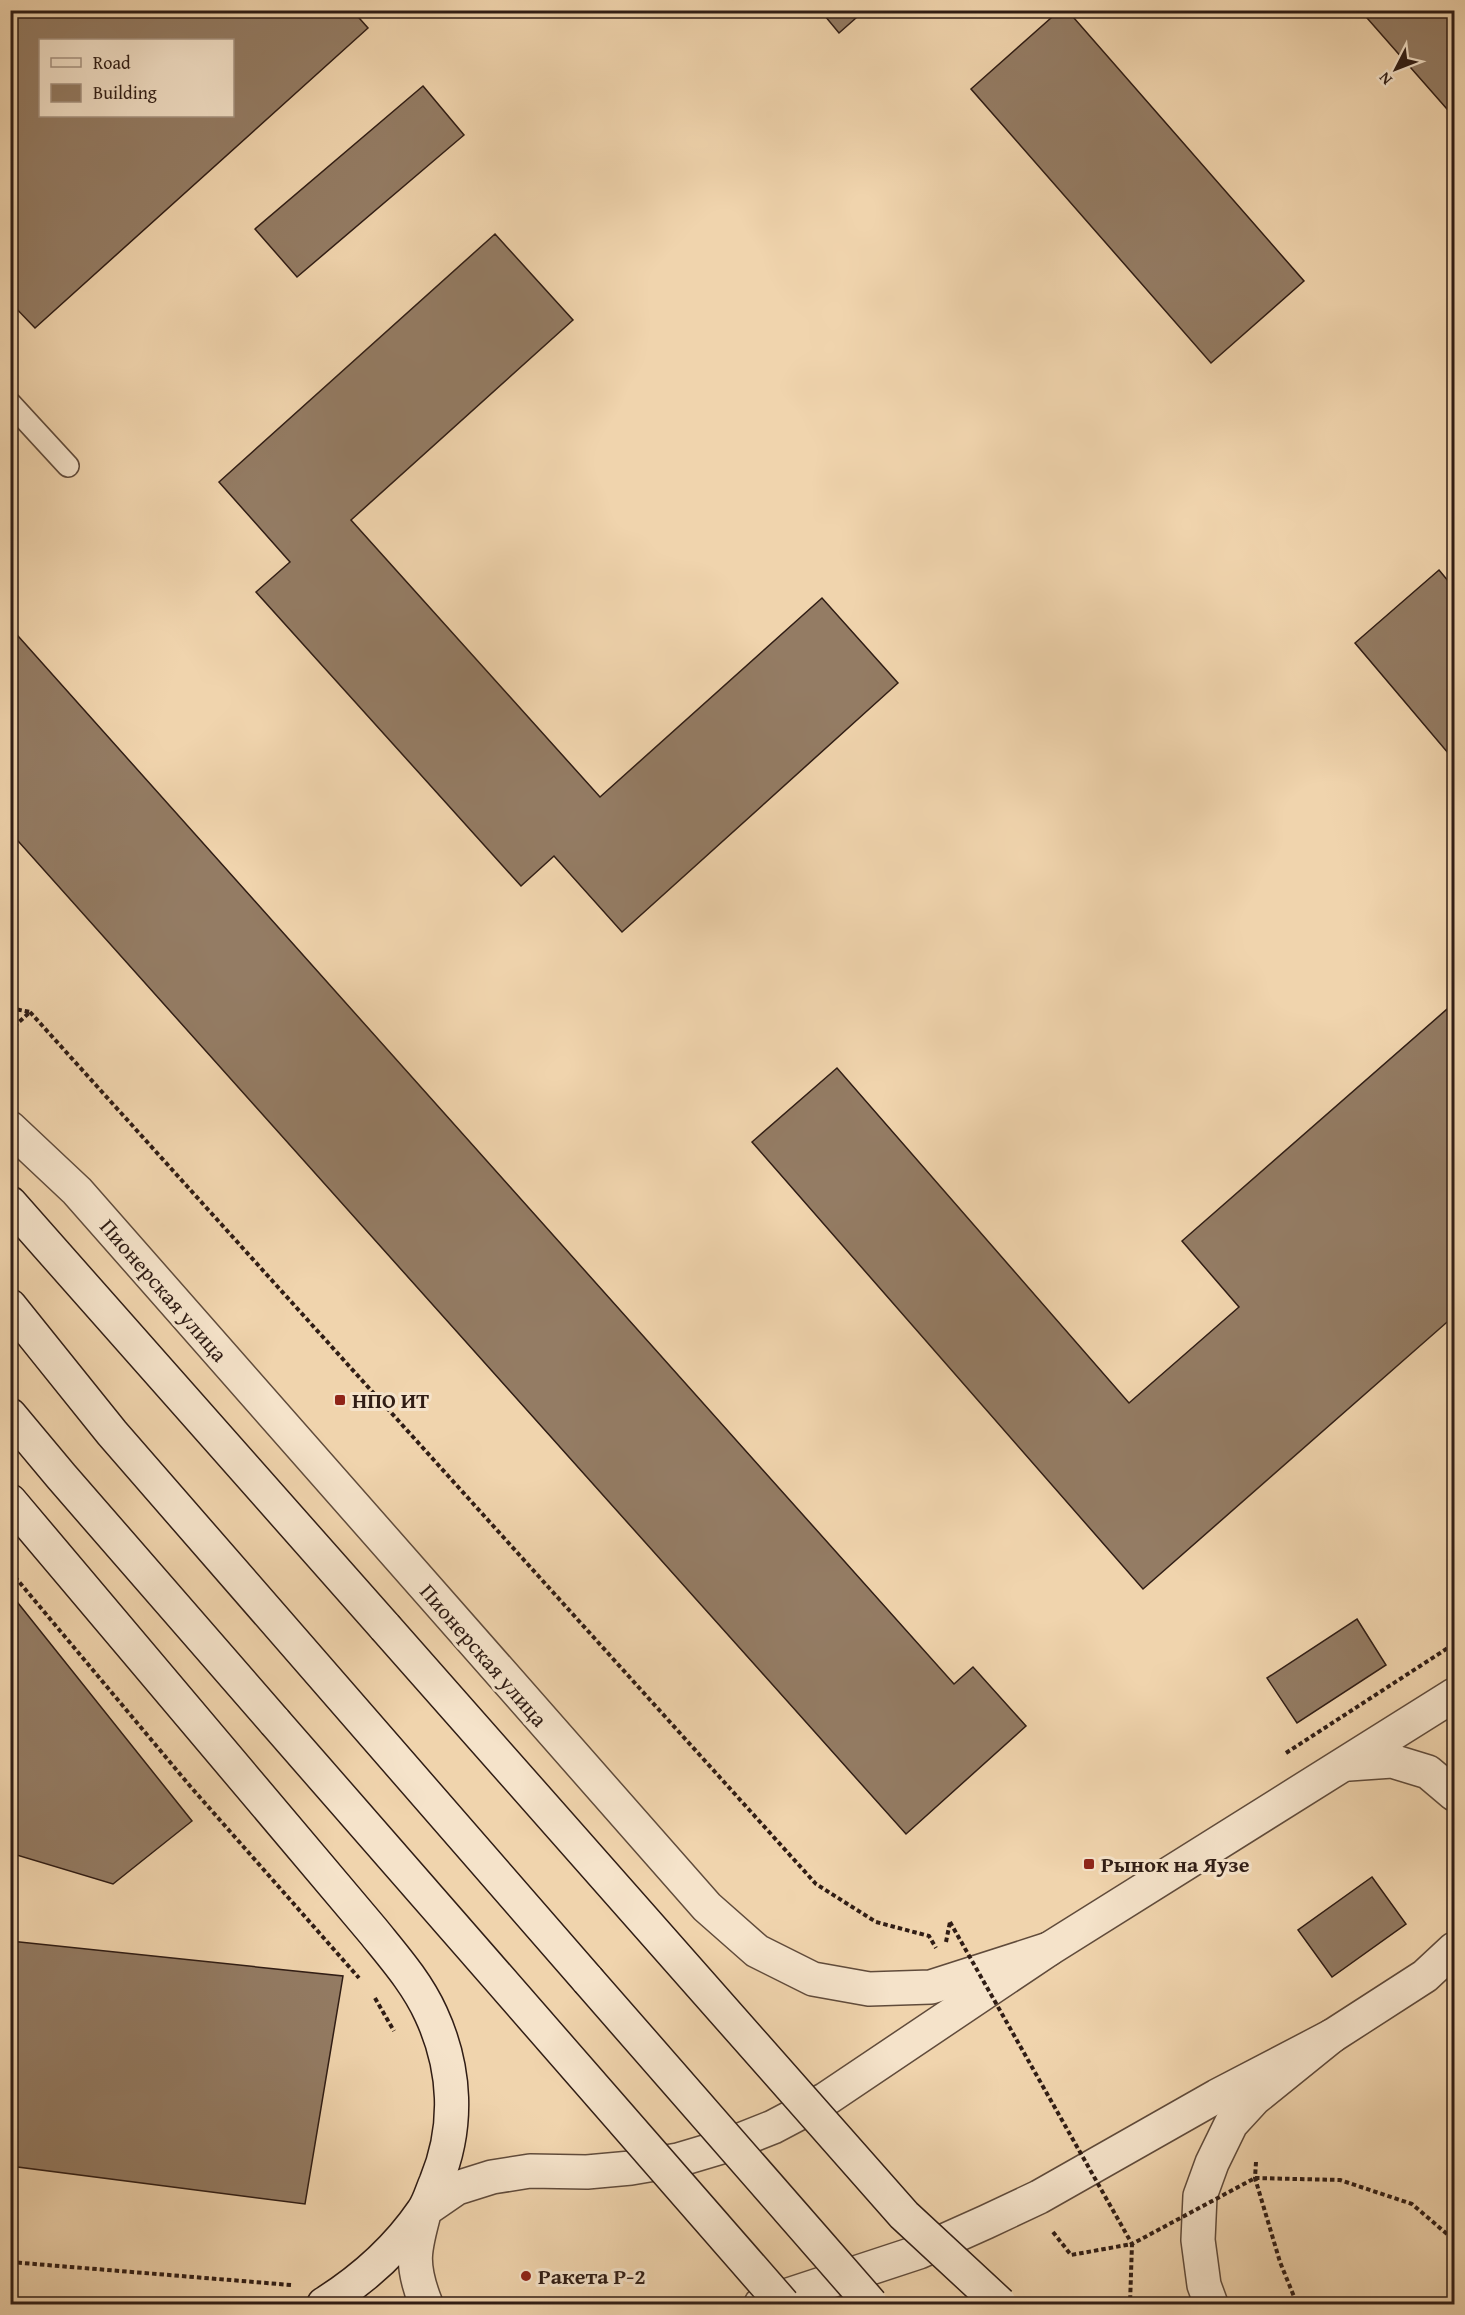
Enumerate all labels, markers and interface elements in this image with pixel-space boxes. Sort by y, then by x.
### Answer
legend [39,39,234,117]
north arrow [1366,39,1426,99]
text: Road [93,49,131,76]
text: N [1372,67,1397,91]
text: Building [93,79,157,106]
street label: Пионерская улица [93,1211,236,1369]
place label: НПО ИТ [352,1384,429,1416]
marker: НПО ИТ [333,1393,347,1407]
street label: Пионерская улица [413,1576,556,1734]
place label: Рынок на Яузе [1101,1848,1250,1880]
marker: Рынок на Яузе [1082,1857,1096,1871]
place label: Ракета Р-2 [538,2260,646,2292]
marker: Ракета Р-2 [519,2269,533,2283]

